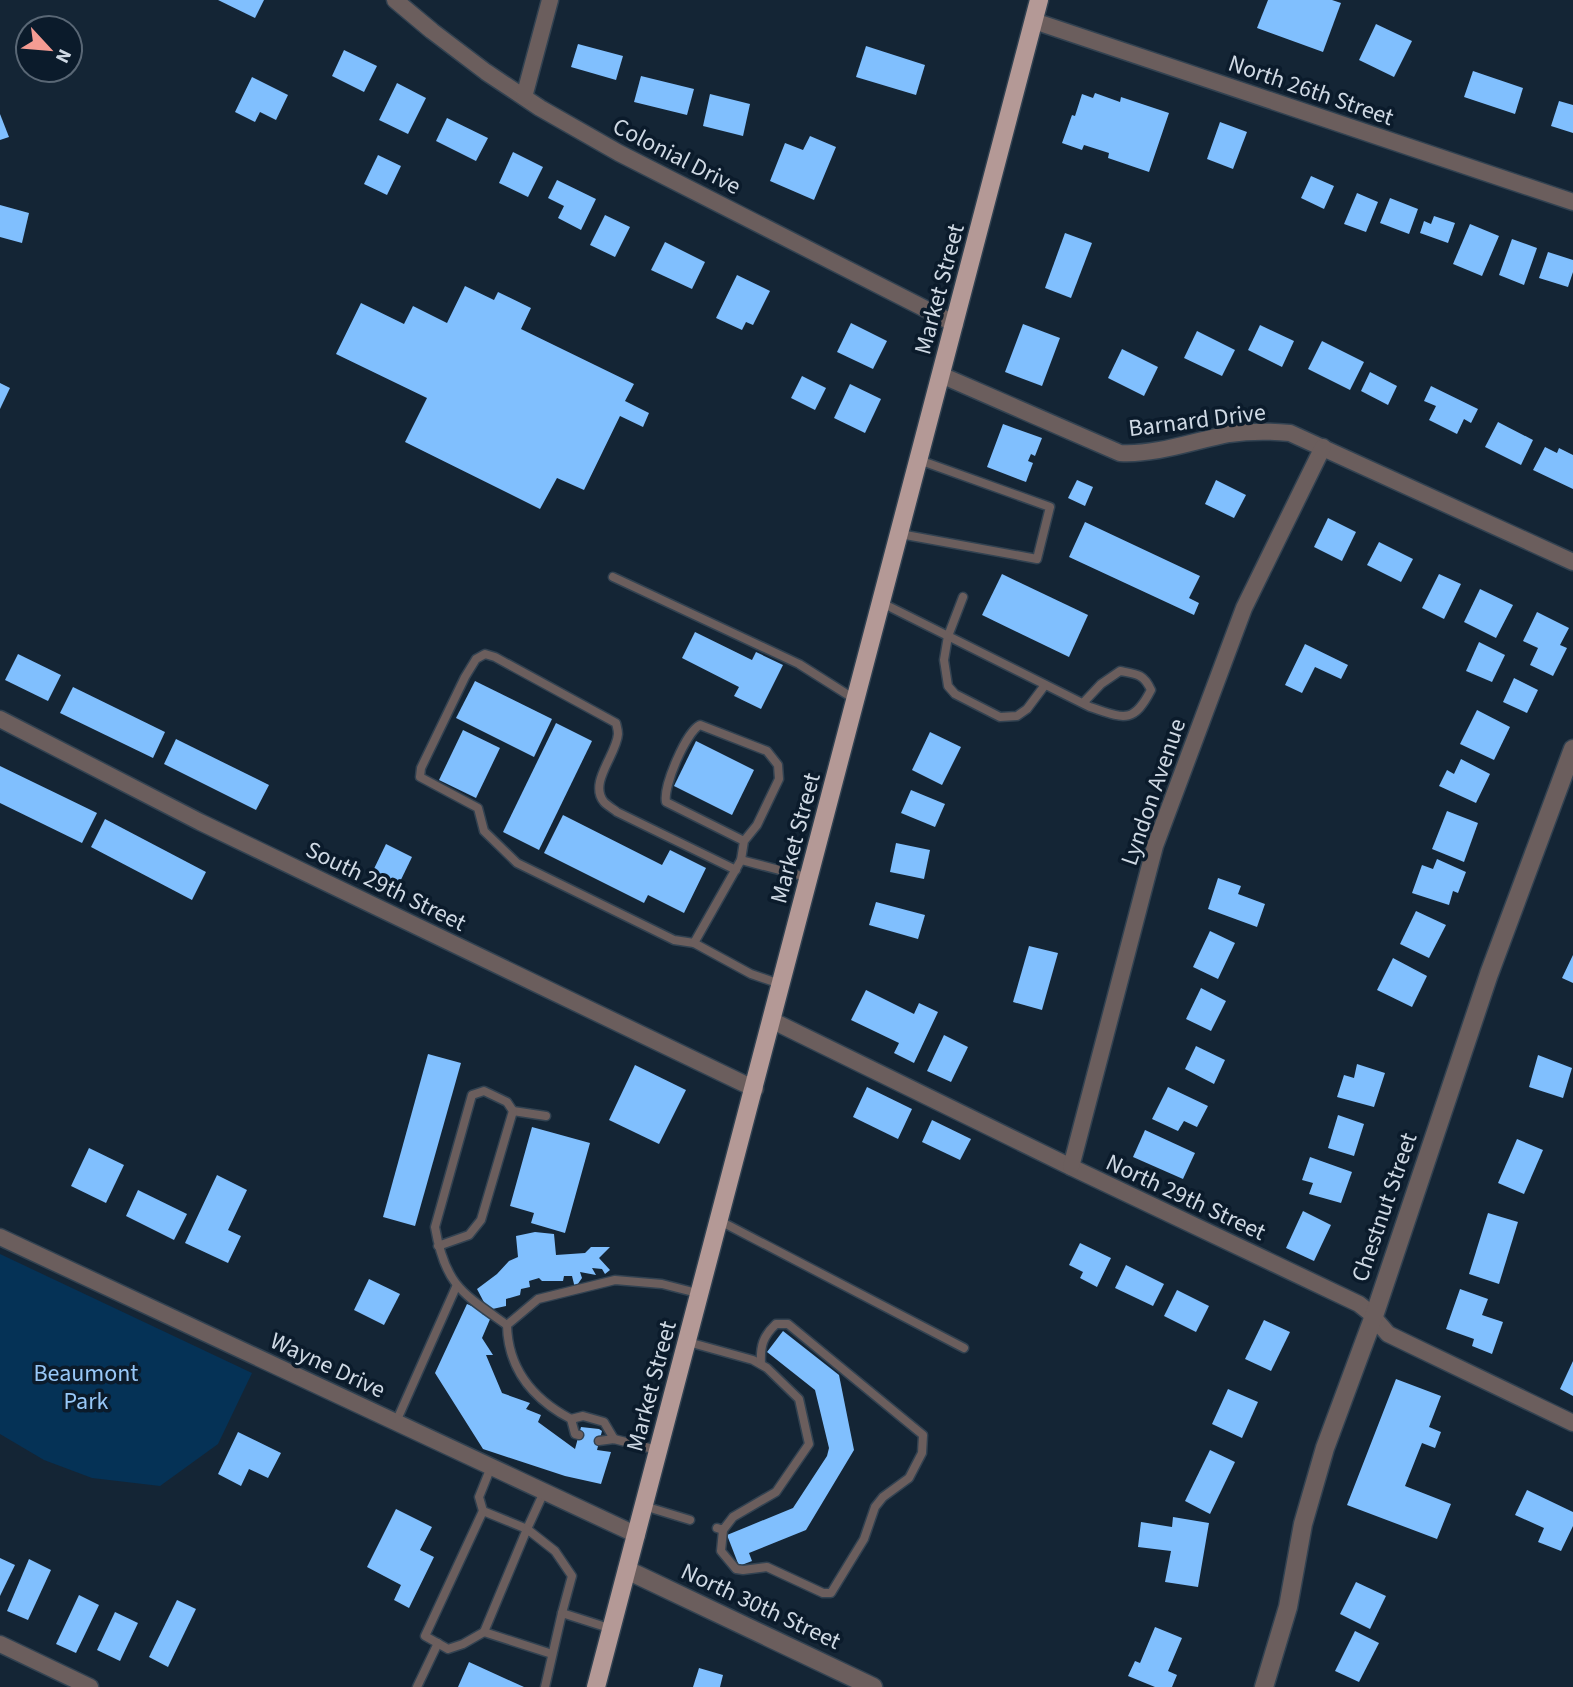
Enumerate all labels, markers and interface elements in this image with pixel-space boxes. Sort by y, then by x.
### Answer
north arrow [14,14,84,84]
text: N [48,44,78,67]
street label: North 26th Street [1223,46,1398,135]
street label: Colonial Drive [606,109,747,204]
street label: Market Street [905,220,974,358]
street label: Barnard Drive [1126,395,1268,446]
street label: Lyndon Avenue [1112,714,1195,870]
street label: Market Street [761,769,830,907]
street label: South 29th Street [300,832,472,940]
street label: Chestnut Street [1343,1128,1426,1286]
street label: North 29th Street [1100,1145,1271,1250]
street label: Market Street [617,1317,686,1455]
street label: Wayne Drive [264,1323,391,1407]
park label: Beaumont Park [34,1356,138,1419]
street label: North 30th Street [675,1554,846,1659]

